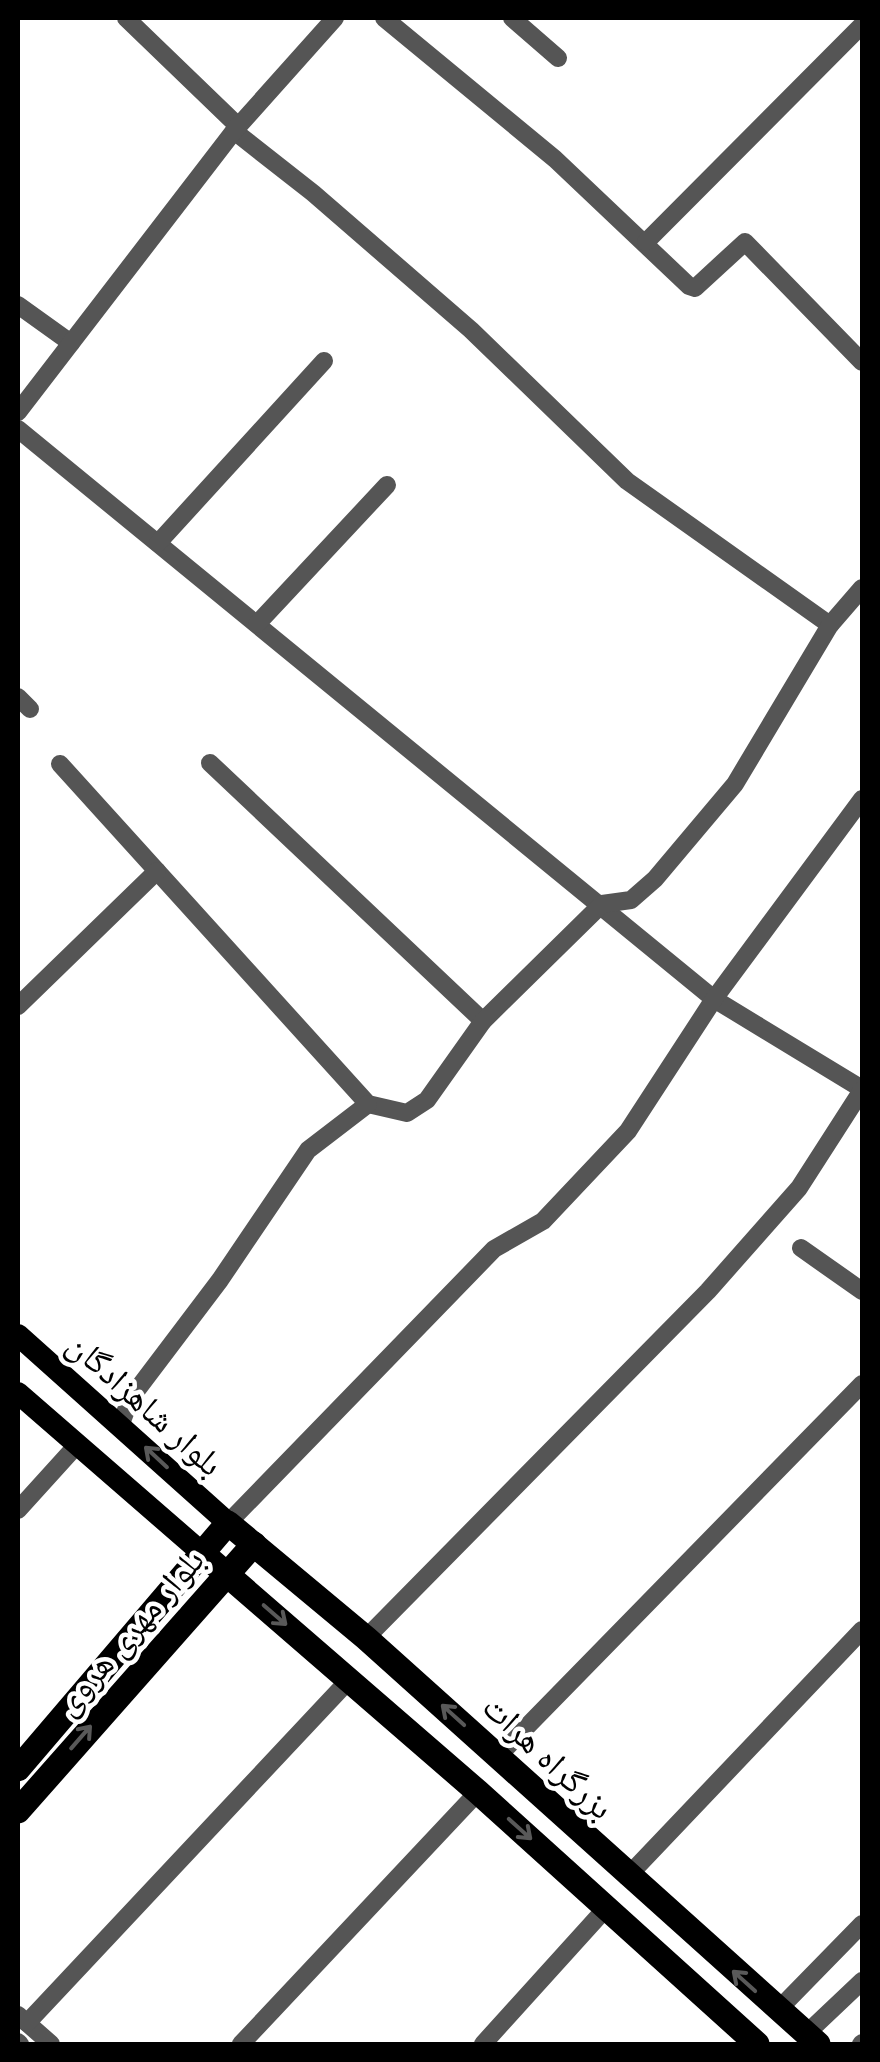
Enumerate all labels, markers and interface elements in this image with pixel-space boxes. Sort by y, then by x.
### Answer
street label: بلوار شاهزادگان [59,1323,232,1485]
one-way arrow [144,1446,169,1469]
street label: بلوار مهری هروی [45,1540,213,1724]
one-way arrow [262,1604,287,1627]
street label: بزرگراه هرات [475,1686,623,1827]
one-way arrow [441,1704,466,1727]
one-way arrow [70,1725,92,1751]
one-way arrow [507,1817,532,1840]
one-way arrow [732,1970,757,1993]

